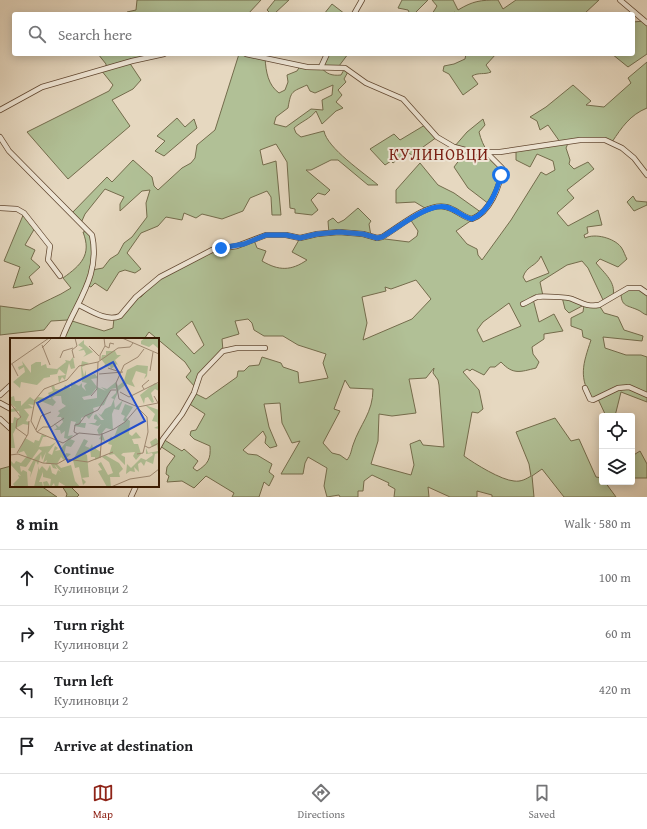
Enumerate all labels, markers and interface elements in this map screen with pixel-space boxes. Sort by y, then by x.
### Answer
search box [12,12,635,56]
icon: search [26,23,48,45]
text: Search here [58,24,132,45]
district label: КУЛИНОВЦИ [389,142,489,166]
route start [492,166,510,184]
route end [212,239,230,257]
inset map [10,338,159,487]
map controls [599,413,635,485]
button: locate [599,413,635,449]
button: layers [599,449,635,485]
text: 8 min [16,511,58,536]
text: Walk · 580 m [564,514,631,533]
text: Continue [54,558,115,579]
icon: ahead [16,567,38,589]
text: 100 m [599,568,631,587]
text: Кулиновци 2 [54,579,128,598]
text: Turn right [54,614,125,635]
icon: right [16,623,38,645]
text: 60 m [605,624,631,643]
text: Кулиновци 2 [54,635,128,654]
text: Turn left [54,670,113,691]
icon: left [16,679,38,701]
text: 420 m [599,680,631,699]
text: Кулиновци 2 [54,691,128,710]
icon: arrive [16,735,38,757]
text: Arrive at destination [54,735,193,756]
tab: Map [92,782,114,822]
tab: Directions [298,782,345,822]
tab: Saved [528,782,555,822]

